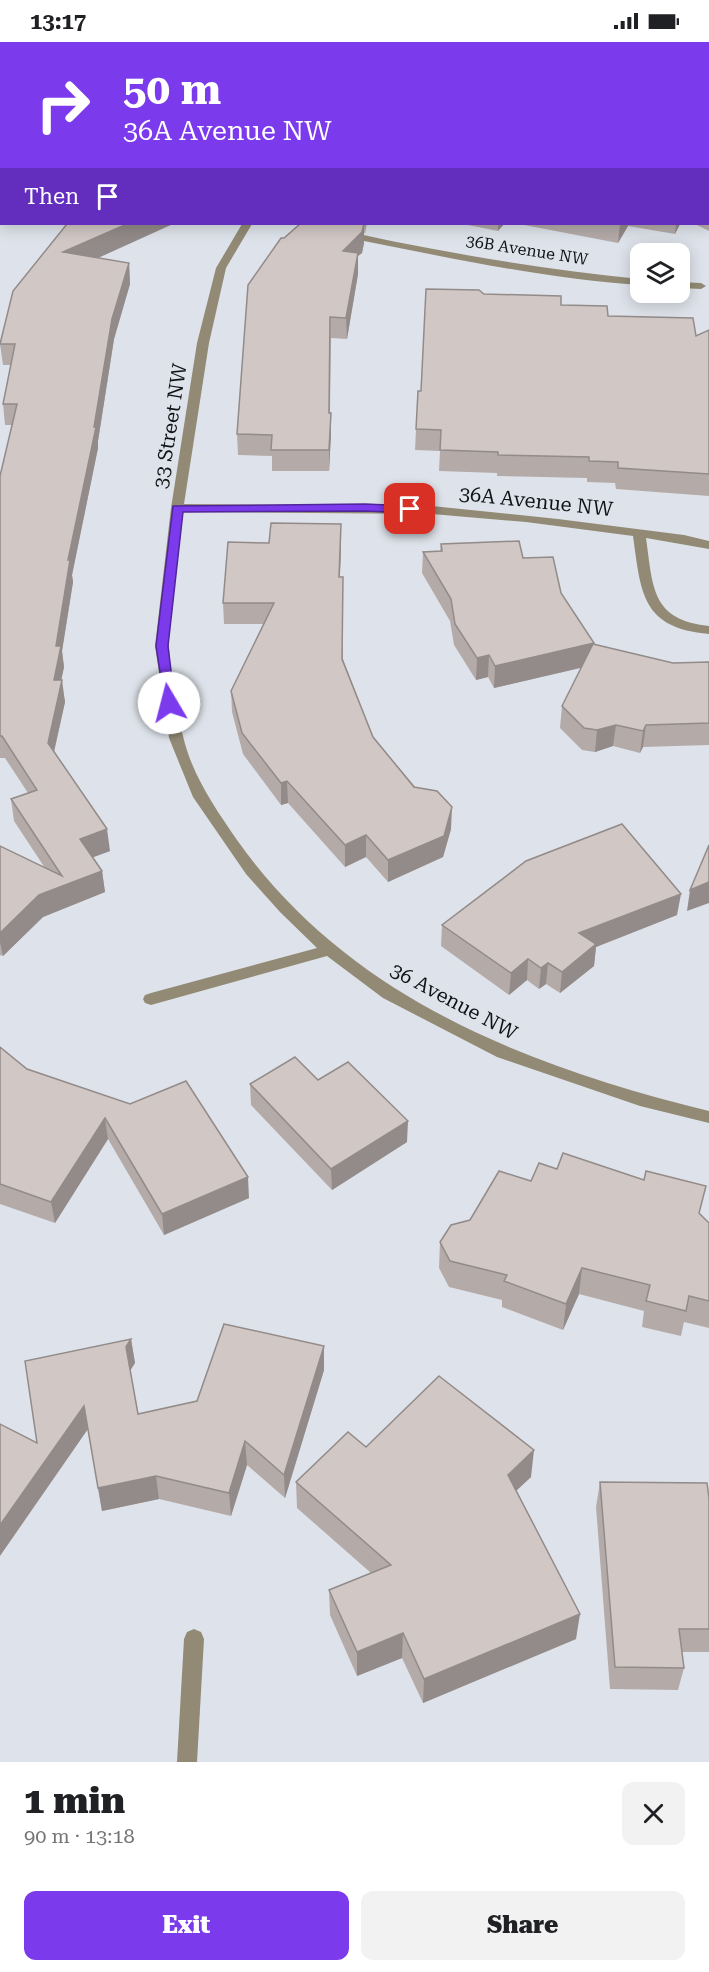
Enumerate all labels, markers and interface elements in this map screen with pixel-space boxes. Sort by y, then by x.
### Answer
text: 13:17 [30,9,86,34]
text: 50 m [123,65,221,114]
icon: right [24,66,102,144]
text: 36A Avenue NW [123,115,332,147]
icon: arrive [91,180,124,213]
text: Then [24,184,79,209]
street label: 36B Avenue NW [465,231,590,269]
map controls [630,243,690,303]
button: layers [630,243,690,303]
street label: 33 Street NW [148,361,192,490]
street label: 36A Avenue NW [458,481,615,521]
pin [384,483,435,534]
icon: arrive [393,492,426,525]
position arrow [137,671,201,735]
street label: 36 Avenue NW [386,957,522,1045]
text: 1 min [24,1780,125,1822]
button: close [622,1782,685,1845]
text: 90 m · 13:18 [24,1824,135,1848]
button: Exit [24,1891,349,1960]
button: Share [361,1891,685,1960]

